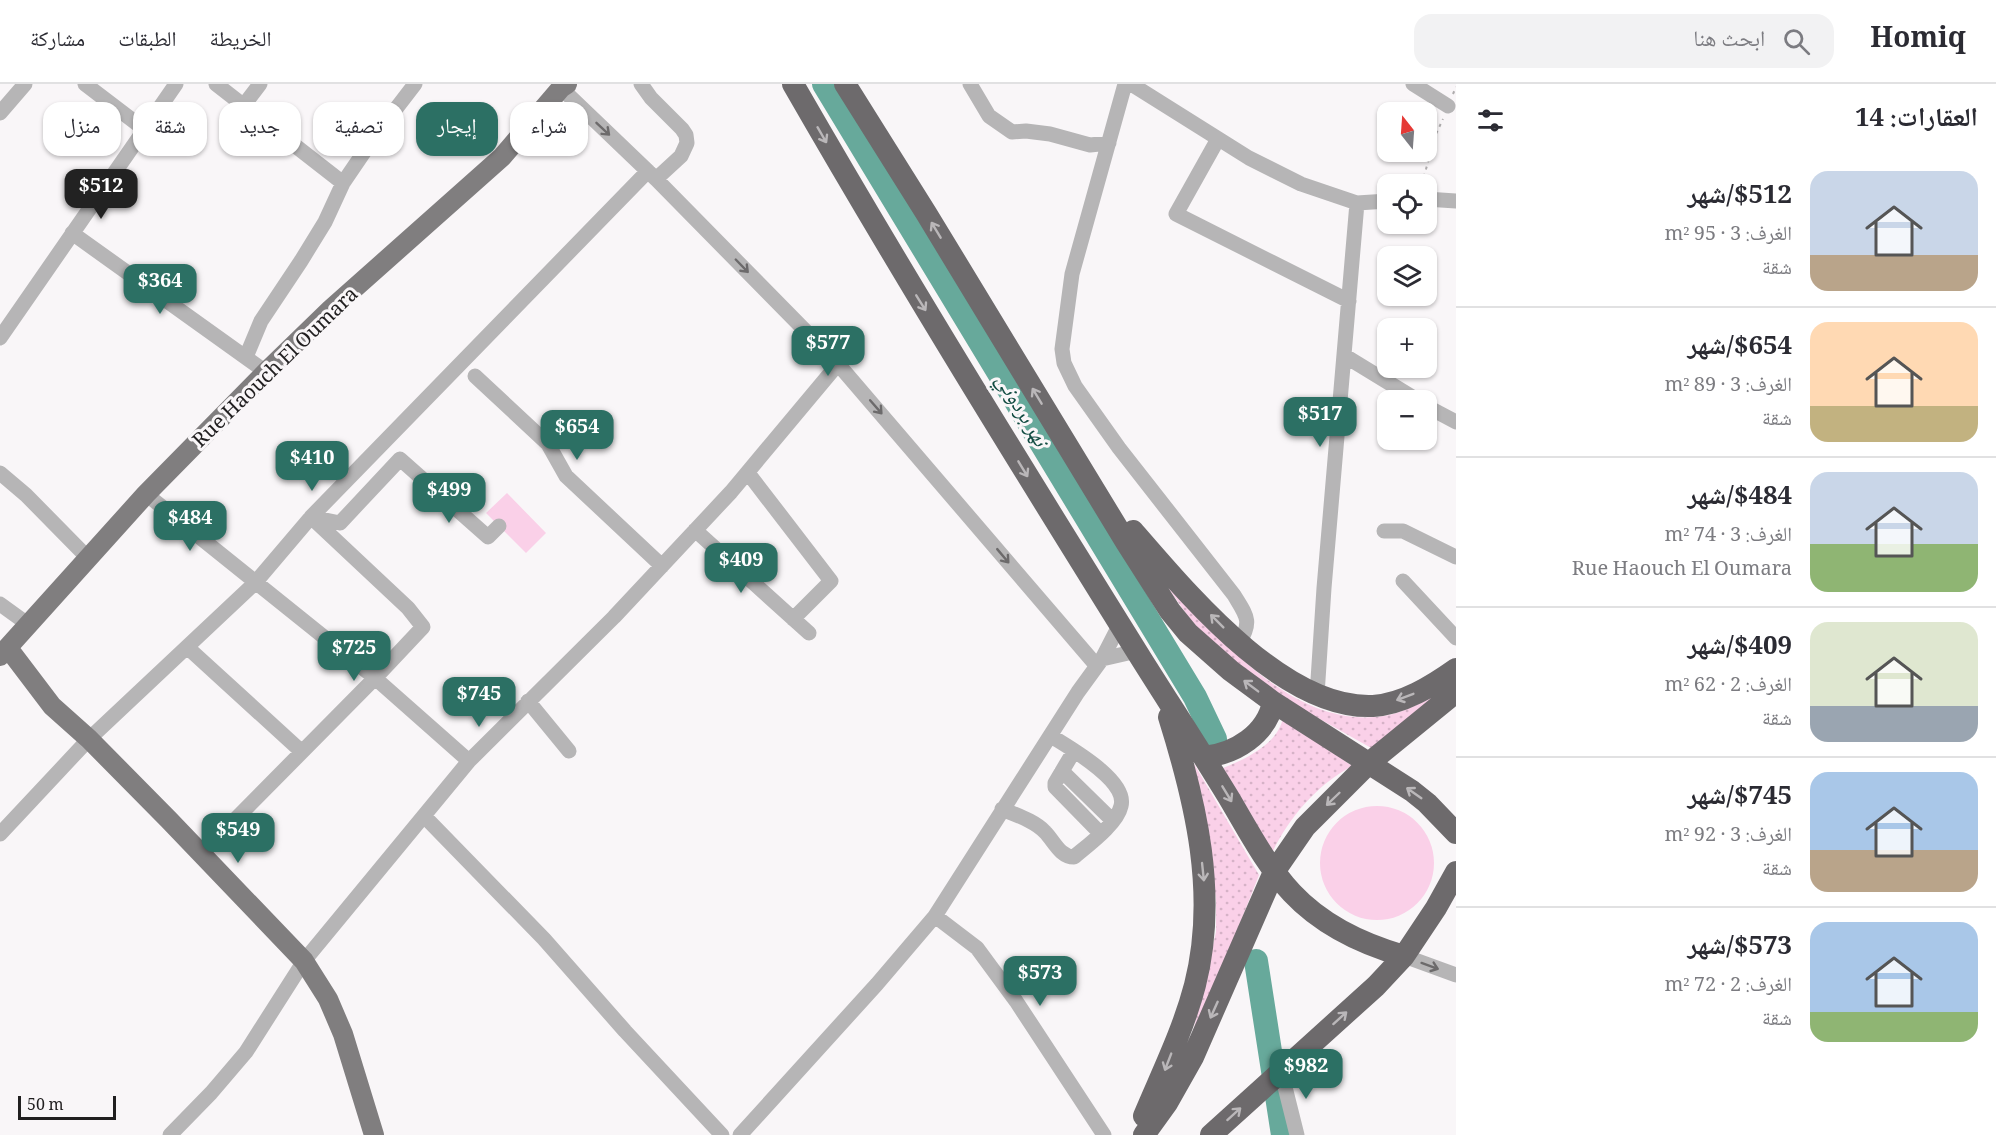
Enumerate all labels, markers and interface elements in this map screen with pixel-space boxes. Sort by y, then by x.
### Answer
search box [1414,14,1834,68]
text: Homiq [1870,17,1966,65]
text: ابحث هنا [1693,22,1765,60]
text: مشاركة [30,24,85,59]
text: الطبقات [118,24,177,59]
text: الخريطة [210,24,271,59]
icon: search [1780,25,1813,58]
text: العقارات: 14 [1855,98,1978,142]
chip: منزل [43,102,121,156]
chip: شقة [133,102,207,156]
chip: جديد [219,102,301,156]
chip: تصفية [313,102,404,156]
chip: إيجار [416,102,498,156]
chip: شراء [510,102,588,156]
north arrow [1377,102,1437,162]
map controls [1377,102,1437,450]
icon: filters [1474,104,1507,137]
one-way arrow [596,121,611,136]
one-way arrow [816,126,828,143]
pin: $512 [65,169,137,220]
text: $512 [79,171,123,205]
button: locate [1377,174,1437,234]
text: $512/شهر [1687,175,1792,219]
icon: home [1858,195,1930,267]
text: الغرف: 3 · 95 m² [1664,219,1792,253]
one-way arrow [930,221,943,238]
button: layers [1377,246,1437,306]
text: شقة [1762,253,1792,287]
one-way arrow [734,258,749,273]
pin: $364 [124,264,196,315]
text: $364 [138,266,182,300]
street label: Rue Haouch El Oumara [186,280,368,458]
one-way arrow [915,294,927,311]
button: + [1377,318,1437,378]
pin: $577 [792,326,864,377]
text: $654/شهر [1687,326,1792,370]
text: $577 [806,328,850,362]
icon: home [1858,346,1930,418]
water label: نهر بردوني [984,368,1057,458]
text: الغرف: 3 · 89 m² [1664,370,1792,404]
one-way arrow [1031,388,1043,405]
button: − [1377,390,1437,450]
pin: $517 [1284,397,1356,448]
one-way arrow [869,399,883,414]
text: $517 [1298,399,1342,433]
text: شقة [1762,404,1792,438]
pin: $654 [541,410,613,461]
text: $654 [555,412,599,446]
pin: $410 [276,441,348,492]
text: $410 [290,443,334,477]
one-way arrow [1017,460,1029,477]
pin: $499 [413,473,485,524]
text: $499 [427,475,471,509]
text: $484/شهر [1687,476,1792,520]
icon: home [1858,496,1930,568]
pin: $484 [154,501,226,552]
text: $484 [168,503,212,537]
text: الغرف: 3 · 74 m² [1664,520,1792,554]
pin: $409 [705,543,777,594]
text: $409 [719,545,763,579]
one-way arrow [996,548,1009,564]
text: Rue Haouch El Oumara [1572,554,1792,588]
one-way arrow [1210,613,1224,628]
text: $409/شهر [1687,626,1792,670]
pin: $725 [318,631,390,682]
text: $725 [332,633,376,667]
icon: home [1858,646,1930,718]
text: الغرف: 2 · 62 m² [1664,670,1792,704]
pin: $745 [443,677,515,728]
text: $745 [457,679,501,713]
one-way arrow [1244,679,1260,692]
one-way arrow [1396,693,1415,704]
text: شقة [1762,704,1792,738]
text: $745/شهر [1687,776,1792,820]
one-way arrow [1221,785,1233,802]
one-way arrow [1406,787,1422,799]
one-way arrow [1325,791,1340,806]
icon: home [1858,796,1930,868]
pin: $549 [202,813,274,864]
text: $549 [216,815,260,849]
text: الغرف: 3 · 92 m² [1664,820,1792,854]
text: شقة [1762,854,1792,888]
one-way arrow [1198,862,1209,881]
text: $573/شهر [1687,926,1792,970]
icon: home [1858,946,1930,1018]
pin: $573 [1004,956,1076,1007]
text: $573 [1018,958,1062,992]
one-way arrow [1420,961,1439,972]
text: الغرف: 2 · 72 m² [1664,970,1792,1004]
one-way arrow [1208,1001,1219,1019]
text: شقة [1762,1004,1792,1038]
one-way arrow [1332,1011,1347,1025]
pin: $982 [1270,1049,1342,1100]
text: $982 [1284,1051,1328,1085]
one-way arrow [1162,1052,1173,1070]
scale bar [18,1093,116,1120]
text: 50 m [27,1093,64,1120]
one-way arrow [1226,1107,1241,1121]

